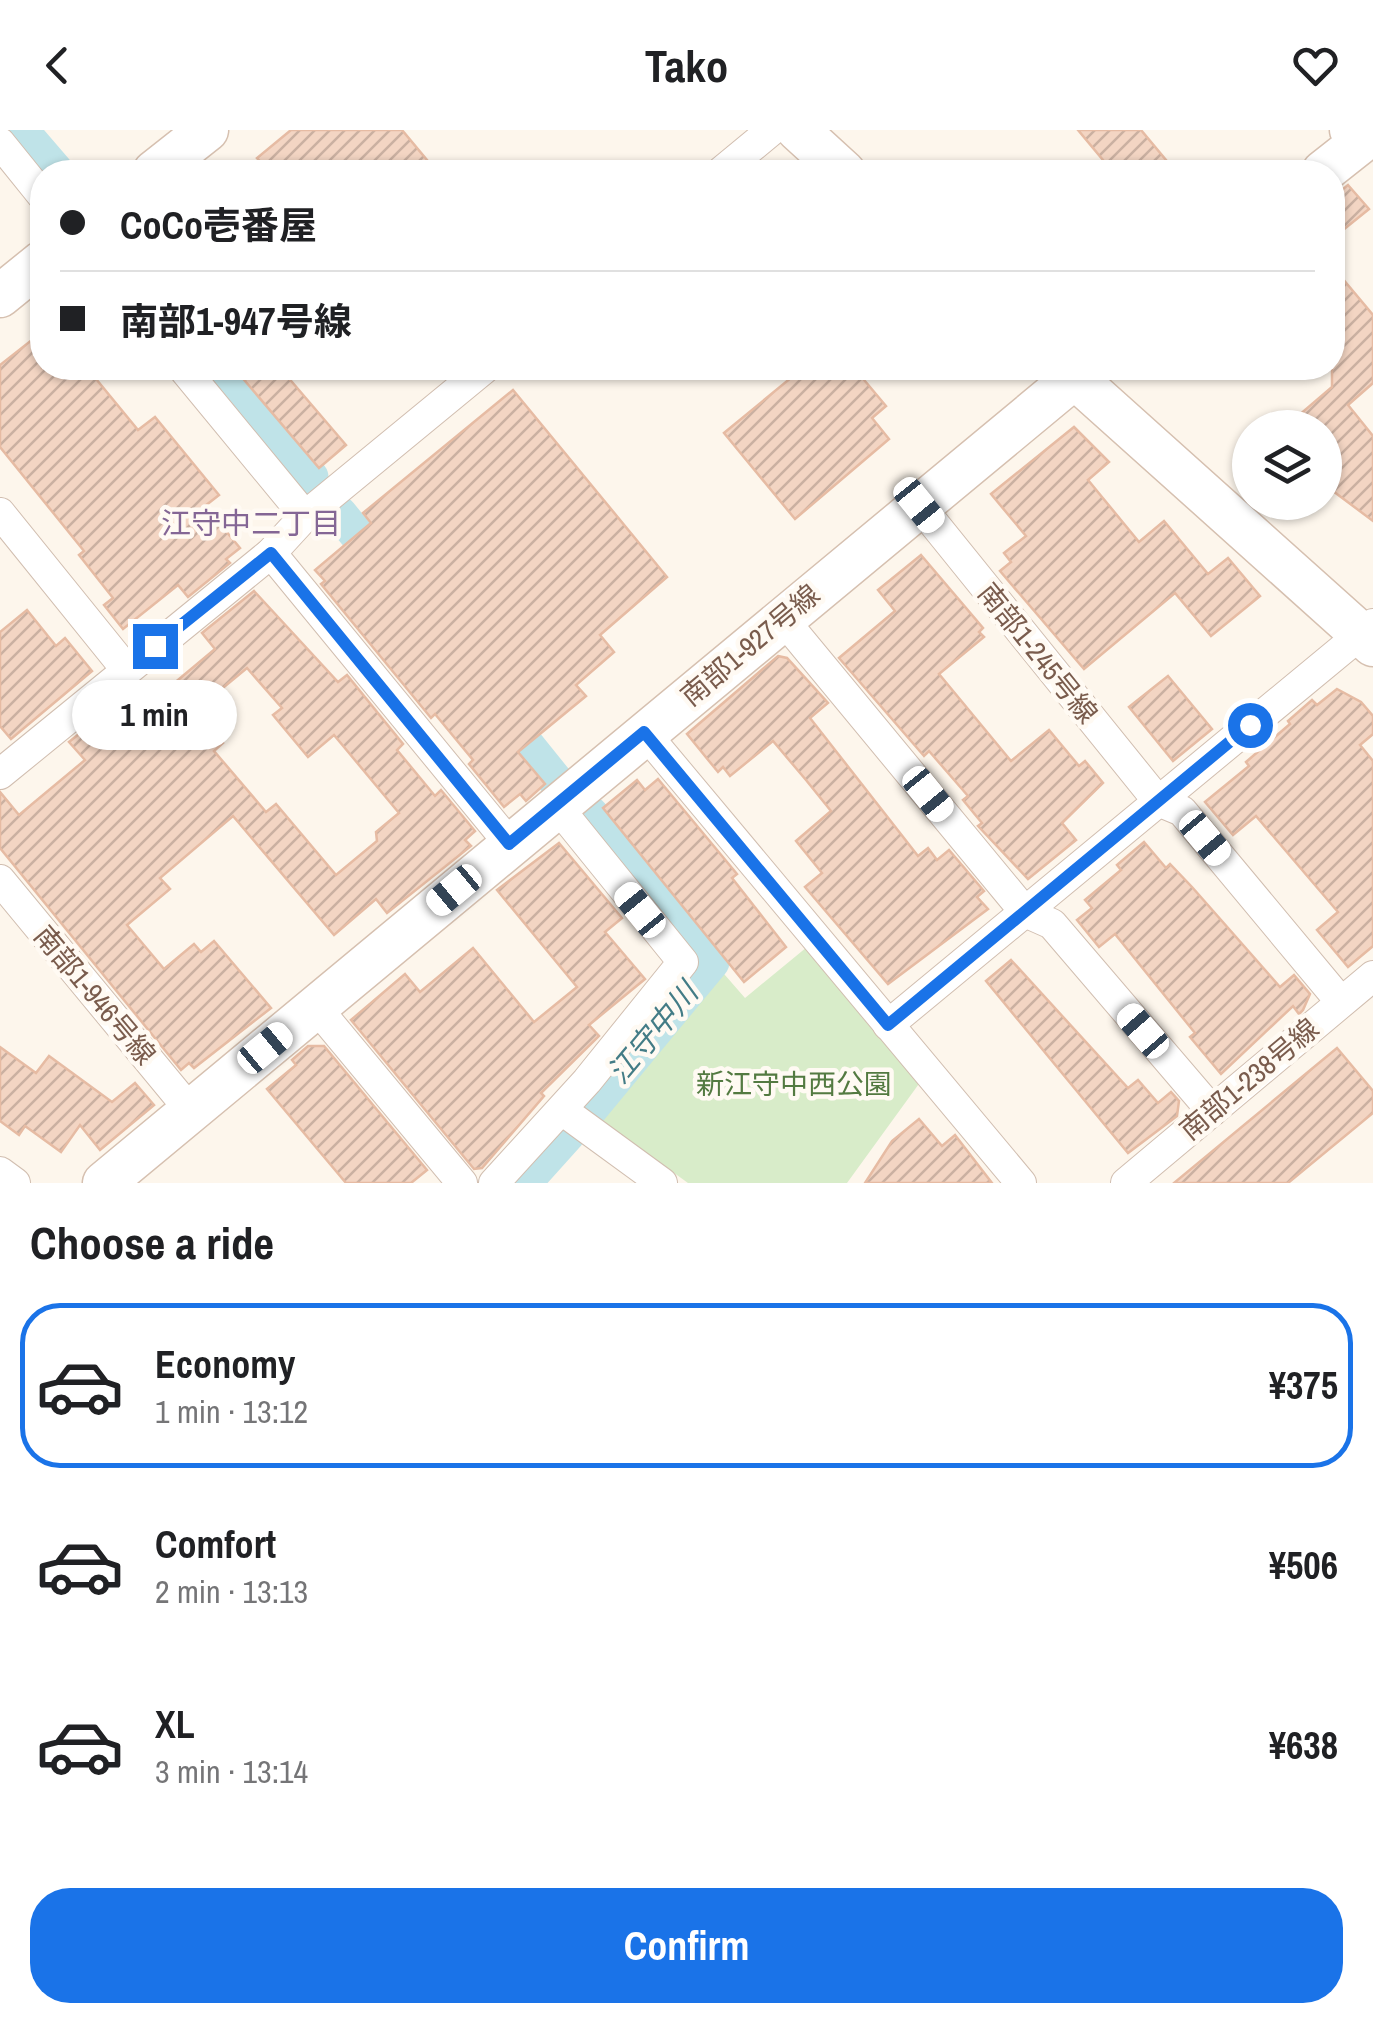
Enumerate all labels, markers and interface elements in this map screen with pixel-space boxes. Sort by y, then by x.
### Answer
text: Tako [645,35,728,96]
icon: back [30,38,85,93]
icon: heart [1288,38,1343,93]
text: CoCo壱番屋 [120,200,317,251]
text: 南部1-947号線 [120,296,352,347]
map controls [1232,410,1342,520]
button: layers [1232,410,1342,520]
car [888,472,950,538]
district label: 江守中二丁目 [161,503,341,543]
street label: 南部1-245号線 [970,575,1106,731]
street label: 南部1-927号線 [672,576,828,714]
route end [133,624,178,669]
callout: 1 min [72,681,238,751]
text: 1 min [120,693,189,736]
route start [1228,703,1273,748]
car [897,761,959,827]
car [1174,805,1236,871]
car [421,859,487,921]
car [609,877,671,943]
street label: 南部1-946号線 [26,917,164,1073]
water label: 江守中川 [598,971,708,1091]
car [1112,999,1174,1063]
street label: 南部1-238号線 [1171,1010,1327,1148]
car [232,1017,298,1079]
park label: 新江守中西公園 [696,1065,892,1103]
text: Choose a ride [30,1212,274,1273]
text: Economy [155,1339,295,1390]
icon: car [35,1341,125,1431]
text: ¥375 [1269,1360,1338,1411]
text: 1 min · 13:12 [155,1390,308,1433]
text: Comfort [155,1519,276,1570]
icon: car [35,1521,125,1611]
text: ¥506 [1269,1540,1338,1591]
text: 2 min · 13:13 [155,1570,308,1613]
text: XL [155,1699,195,1750]
icon: car [35,1701,125,1791]
text: ¥638 [1269,1720,1338,1771]
text: 3 min · 13:14 [155,1750,308,1793]
button: Confirm [30,1888,1343,2003]

